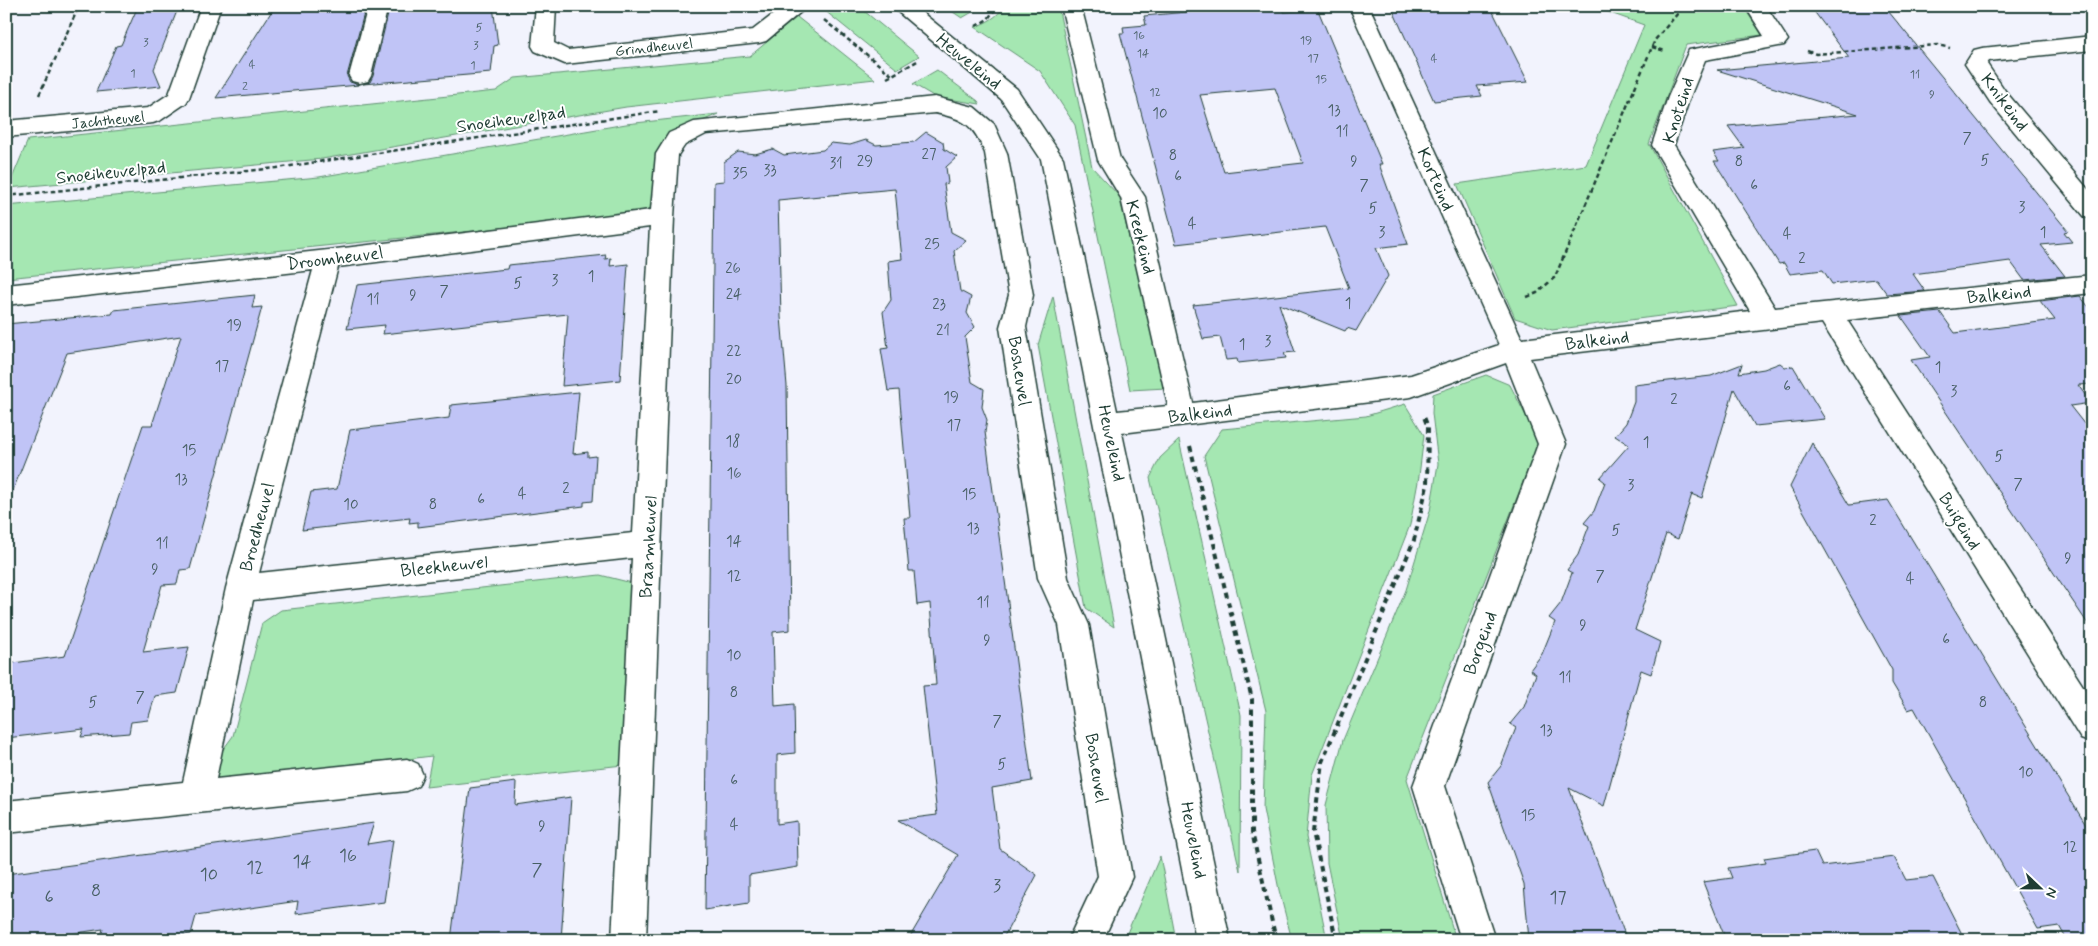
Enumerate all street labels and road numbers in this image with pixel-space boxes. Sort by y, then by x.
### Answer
street label: Heuveleind [931,28,1006,96]
street label: Grindheuvel [614,34,694,62]
street label: Knikeind [1975,69,2034,136]
street label: Knoteind [1658,74,1700,146]
street label: Snoeiheuvelpad [455,100,567,140]
street label: Jachtheuvel [70,107,146,135]
street label: Korteind [1411,144,1460,215]
street label: Snoeiheuvelpad [55,155,167,191]
street label: Kreekeind [1119,198,1161,277]
street label: Droomheuvel [285,241,385,277]
street label: Balkeind [1966,280,2032,310]
street label: Balkeind [1564,325,1631,357]
street label: Bosheuvel [1002,335,1036,408]
street label: Balkeind [1167,398,1234,430]
street label: Heuveleind [1091,403,1131,484]
street label: Broedheuvel [235,480,281,574]
street label: Buigeind [1931,488,1986,556]
street label: Braamheuvel [634,495,664,599]
street label: Bleekheuvel [399,550,489,584]
street label: Borgeind [1458,608,1504,679]
street label: Bosheuvel [1079,732,1113,805]
street label: Heuveleind [1174,800,1212,881]

